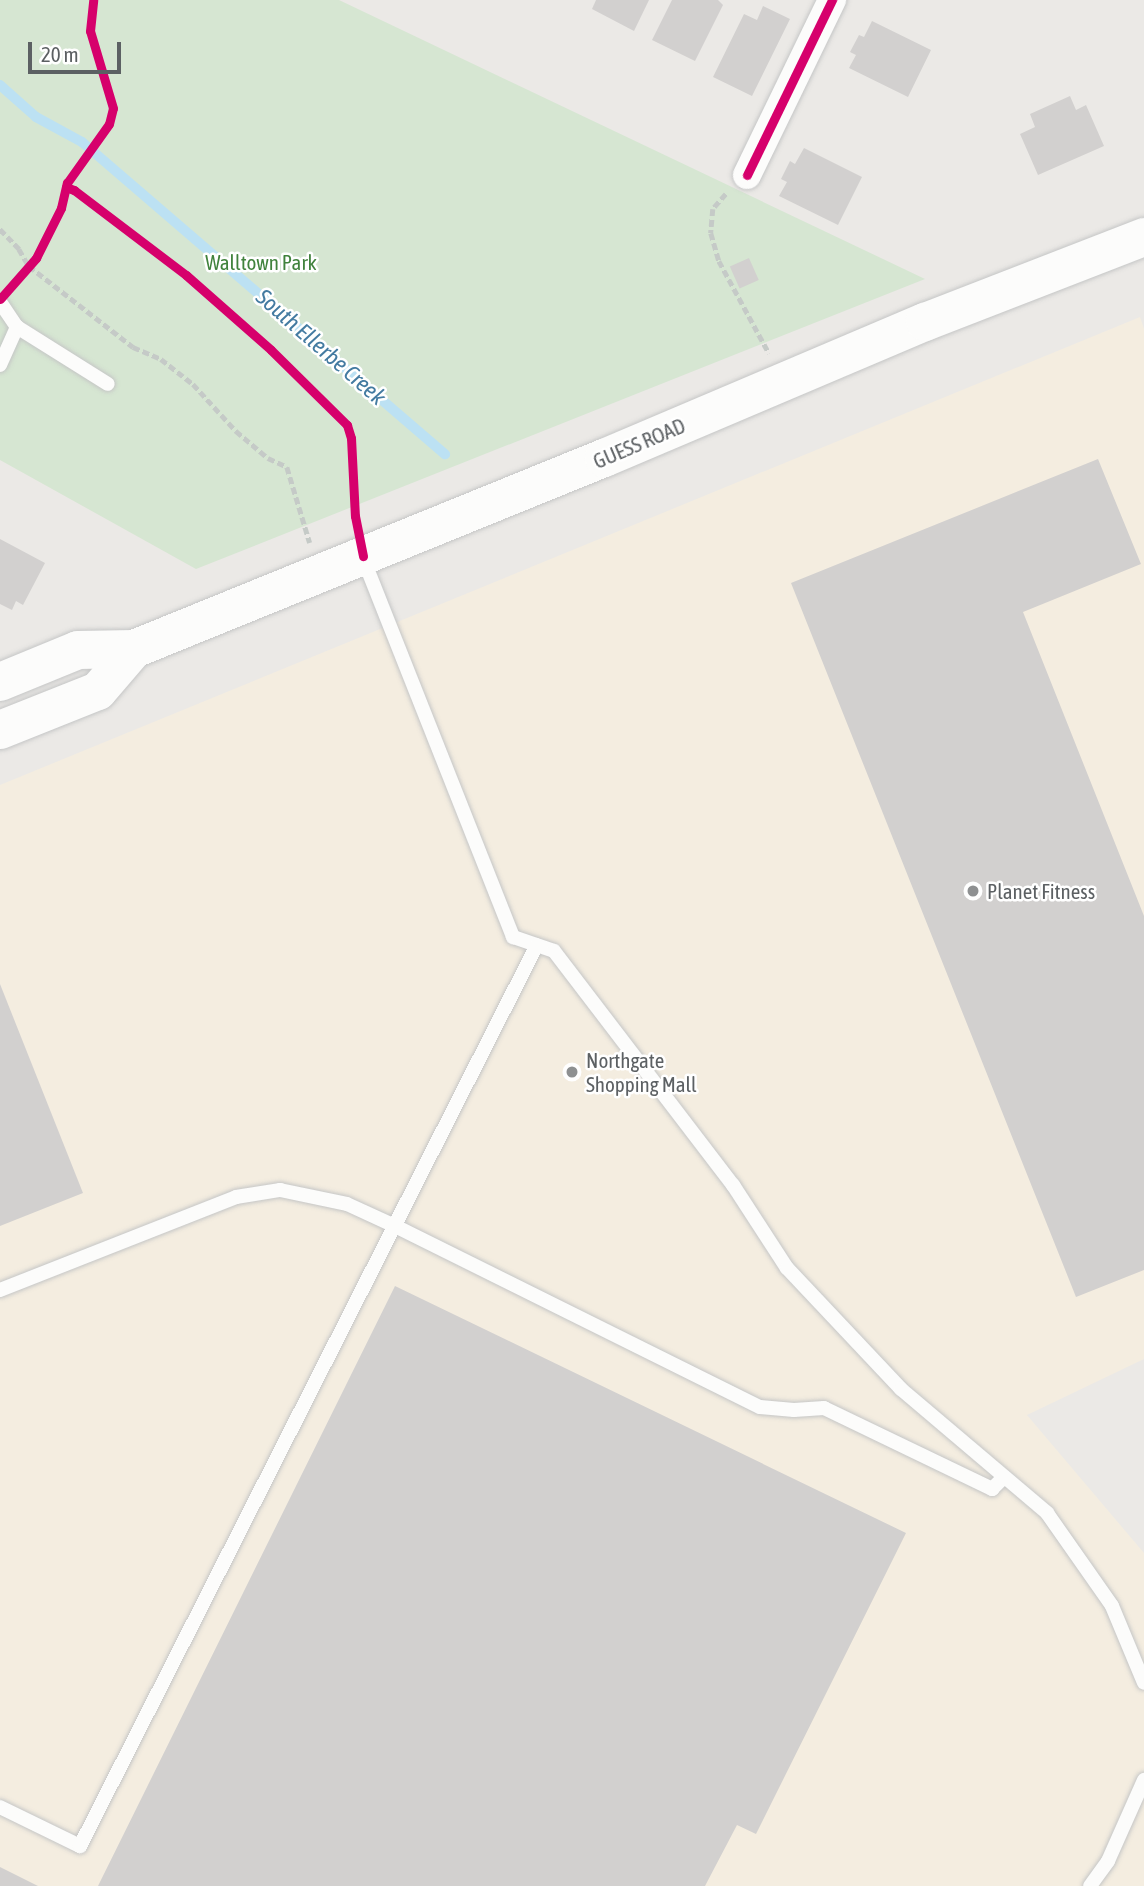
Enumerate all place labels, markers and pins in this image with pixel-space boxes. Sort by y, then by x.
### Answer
place label: Planet Fitness [987,878,1095,904]
marker: Planet Fitness [965,883,981,899]
place label: Northgate Shopping Mall [586,1047,697,1097]
marker: Northgate Shopping Mall [564,1064,580,1080]

